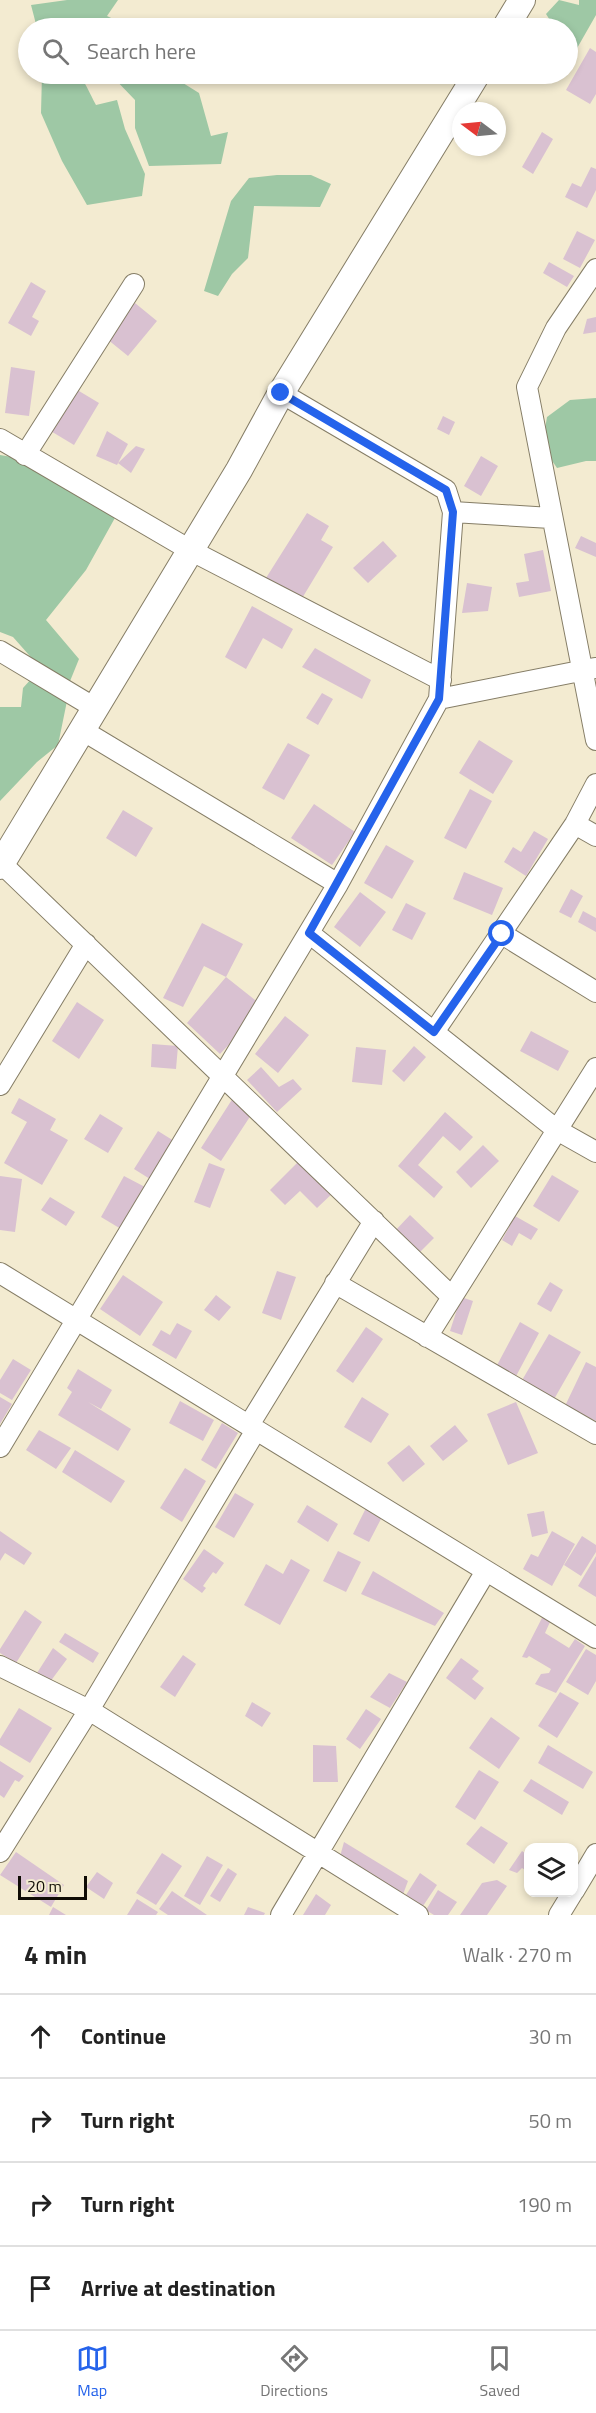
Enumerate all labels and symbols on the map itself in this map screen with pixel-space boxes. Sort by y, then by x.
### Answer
north arrow [452,102,506,156]
route end [267,379,293,405]
route start [488,920,514,946]
scale bar [18,1873,87,1900]

